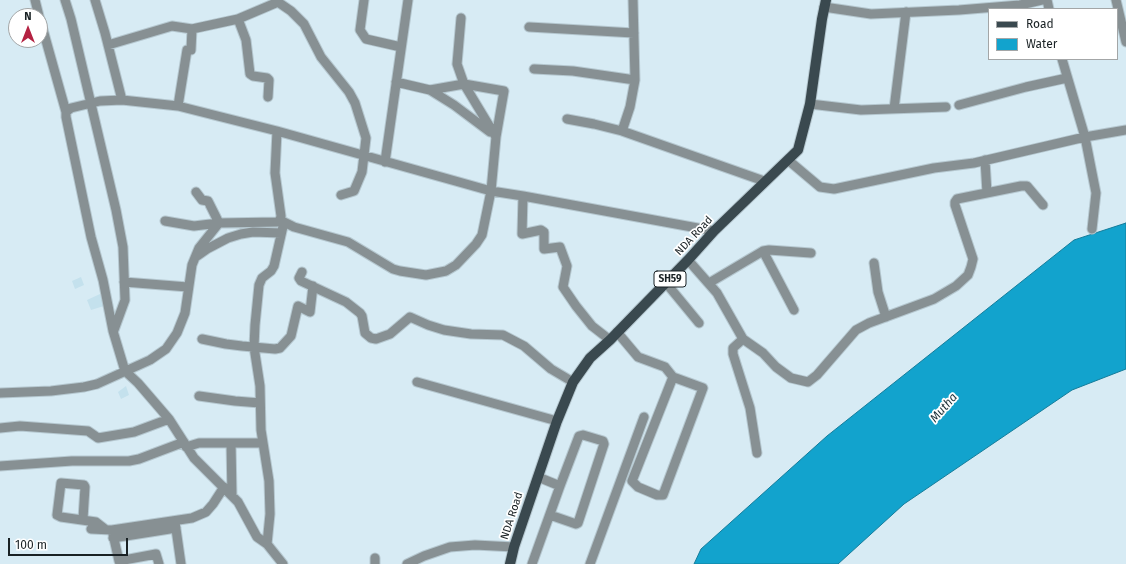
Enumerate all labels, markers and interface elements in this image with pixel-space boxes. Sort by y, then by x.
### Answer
north arrow [8,8,48,48]
legend [988,8,1118,60]
text: N [24,10,32,23]
text: Road [1026,17,1054,31]
text: Water [1026,37,1057,51]
street label: NDA Road [672,214,716,258]
road number: SH59 [654,271,686,287]
water label: Mutha [927,390,961,426]
street label: NDA Road [498,491,526,541]
scale bar [10,530,130,556]
text: 100 m [15,538,47,552]

